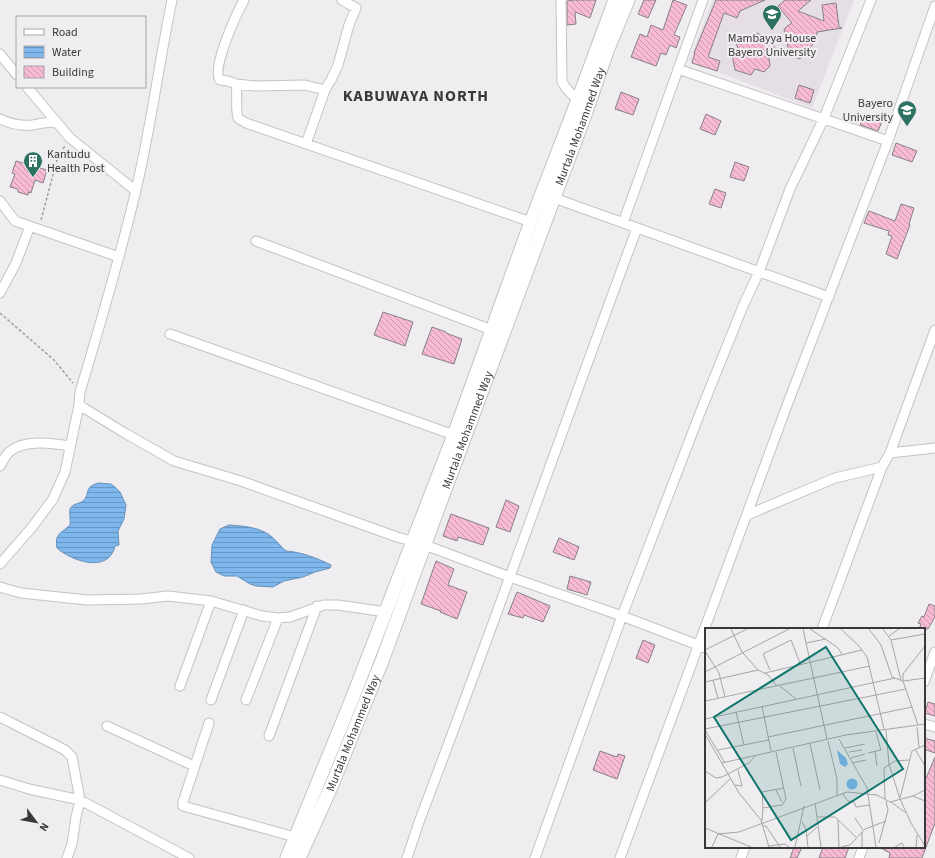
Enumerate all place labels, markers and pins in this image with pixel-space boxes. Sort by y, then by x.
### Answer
school or university icon: Mambayya House Bayero University [761,3,783,31]
place label: Mambayya House Bayero University [728,30,816,61]
place label: Bayero University [842,95,893,126]
school or university icon: Bayero University [896,99,918,127]
place label: Kantudu Health Post [47,146,105,177]
building icon: Kantudu Health Post [22,150,44,178]

